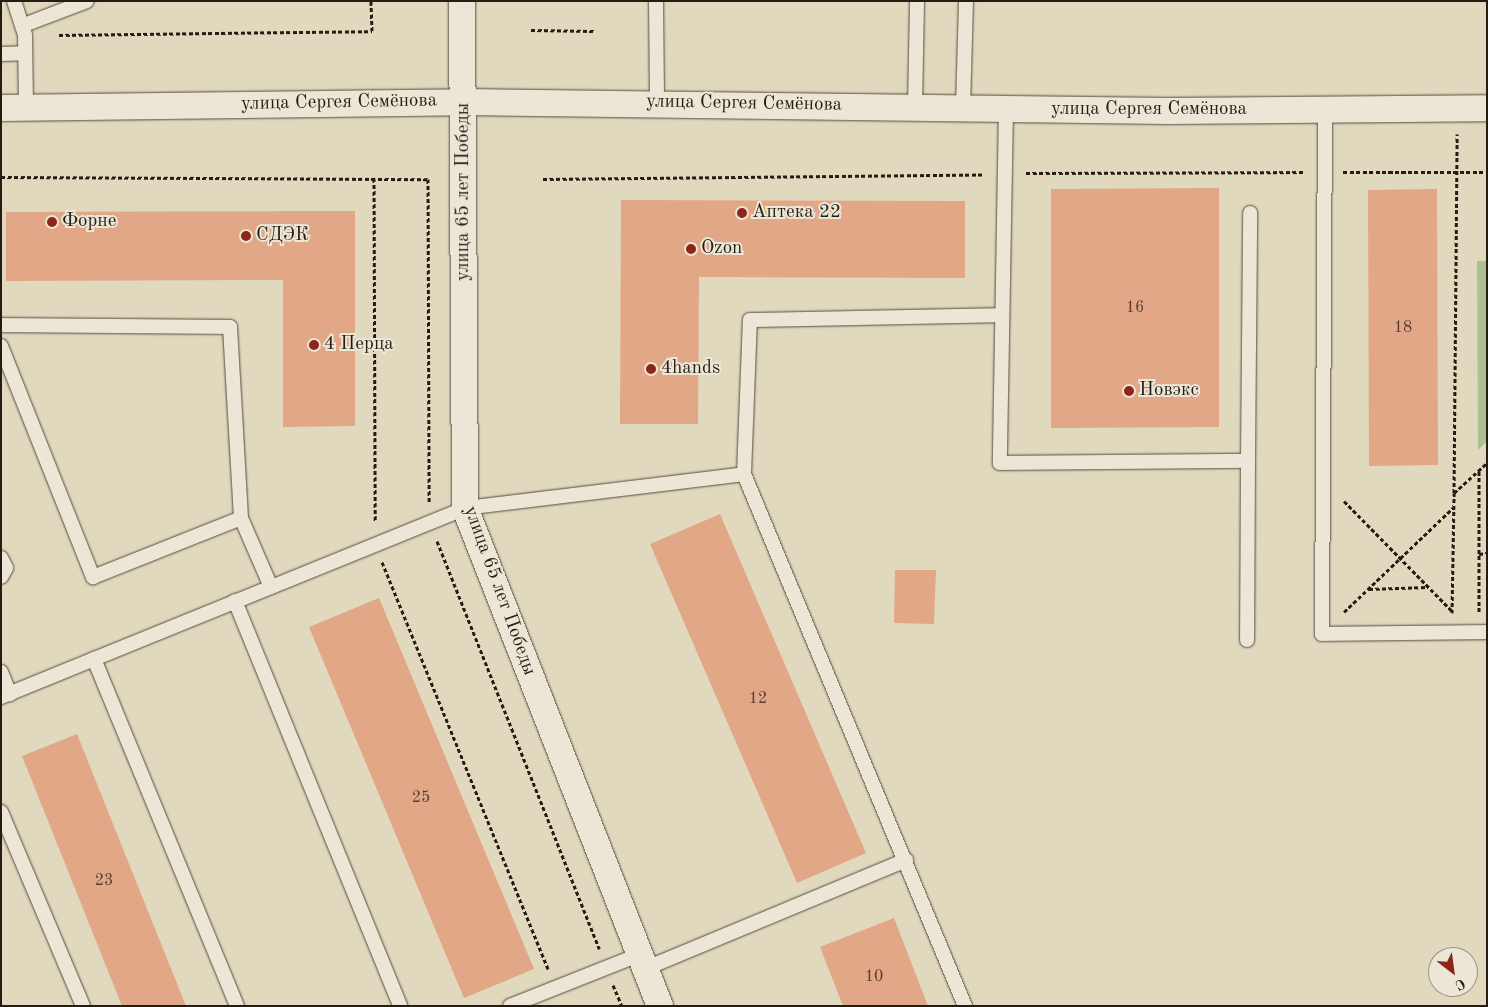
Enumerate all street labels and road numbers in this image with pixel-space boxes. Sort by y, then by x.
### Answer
street label: улица Сергея Семёнова [241,90,437,116]
street label: улица Сергея Семёнова [646,91,842,117]
street label: улица Сергея Семёнова [1051,99,1247,121]
street label: улица 65 лет Победы [453,103,475,281]
street label: улица 65 лет Победы [458,503,540,679]

